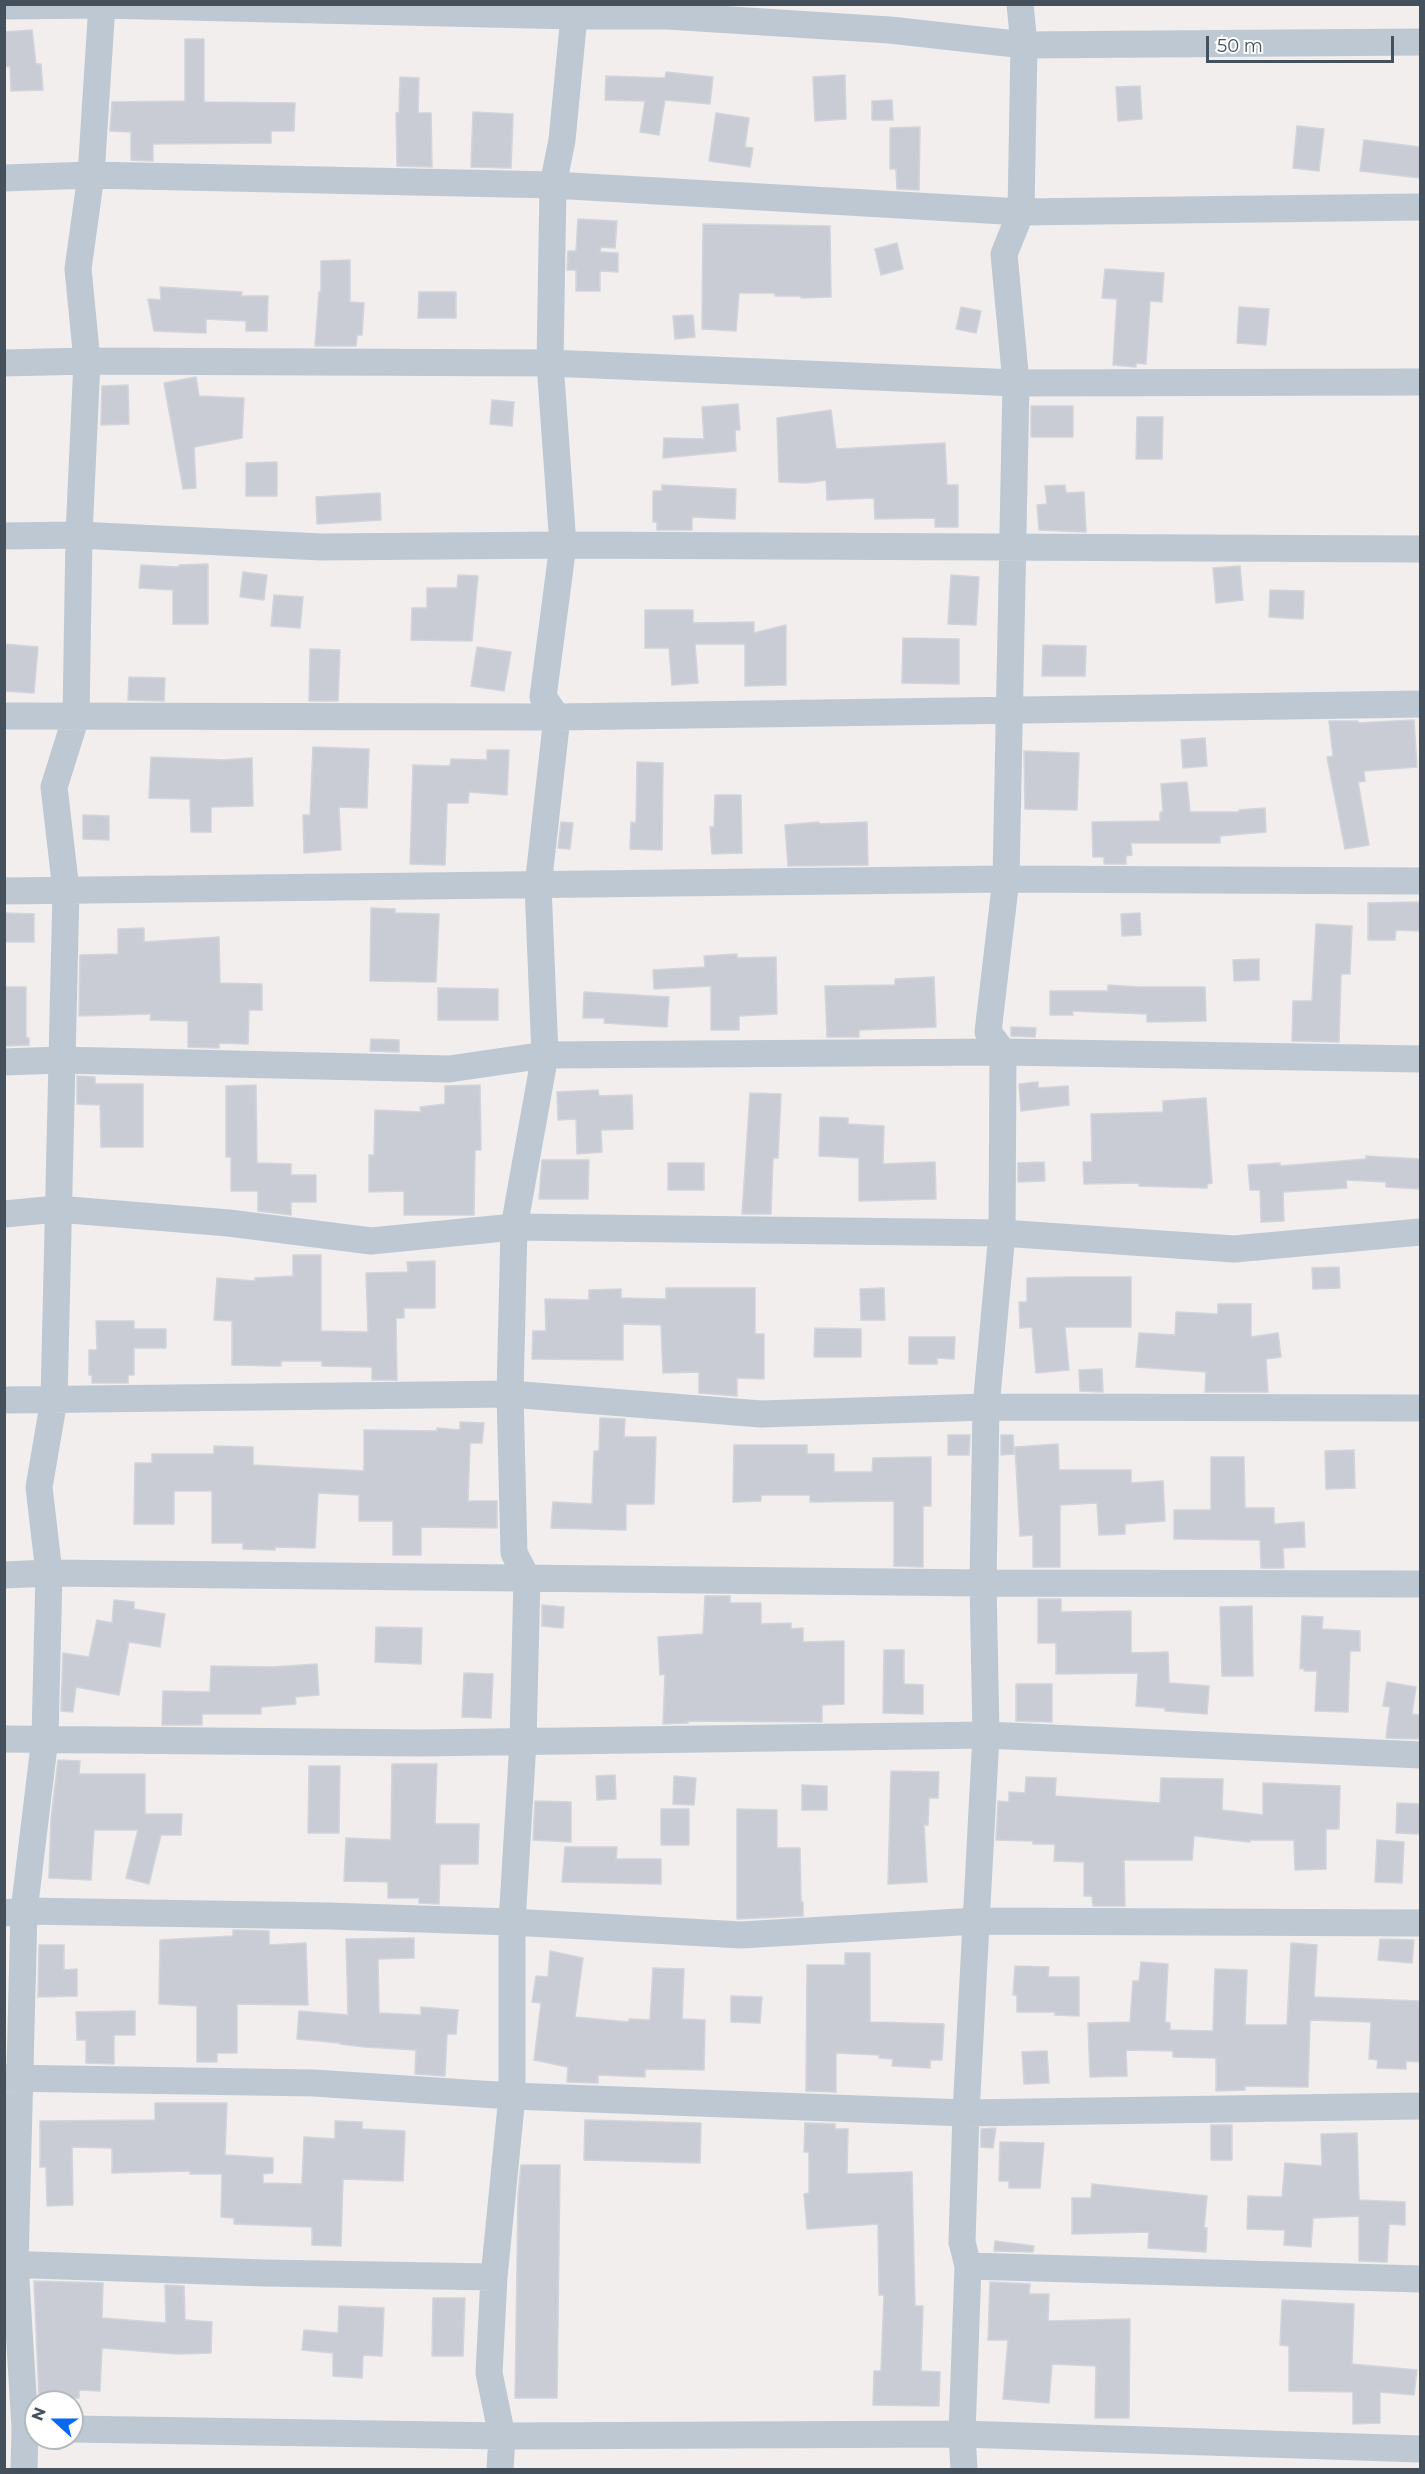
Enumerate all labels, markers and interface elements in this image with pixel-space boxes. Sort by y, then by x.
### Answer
scale bar [1209,24,1396,62]
text: 50 m [1217,35,1263,57]
north arrow [24,2390,84,2450]
text: N [27,2405,50,2424]

